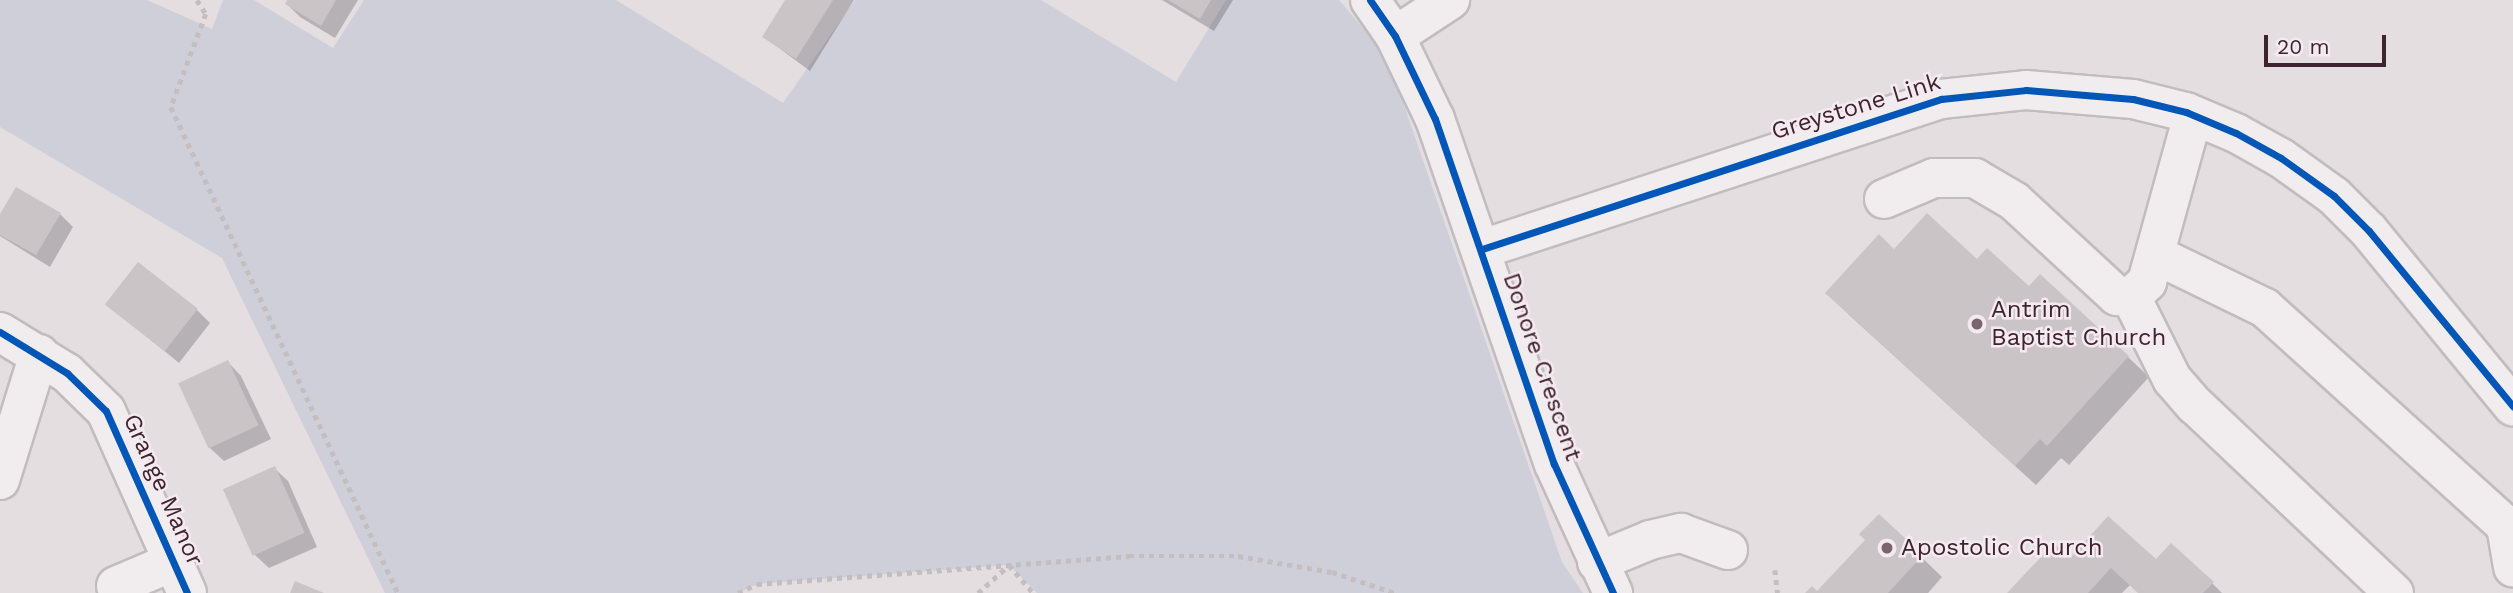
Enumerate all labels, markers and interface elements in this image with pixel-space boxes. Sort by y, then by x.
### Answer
scale bar [2268,21,2390,65]
text: 20 m [2277,34,2329,59]
street label: Greystone Link [1768,68,1944,146]
street label: Donore Crescent [1496,269,1588,465]
place label: Antrim Baptist Church [1991,296,2166,352]
marker: Antrim Baptist Church [1969,316,1985,332]
street label: Grange Manor [117,410,209,570]
place label: Apostolic Church [1901,534,2103,562]
marker: Apostolic Church [1879,540,1895,556]

